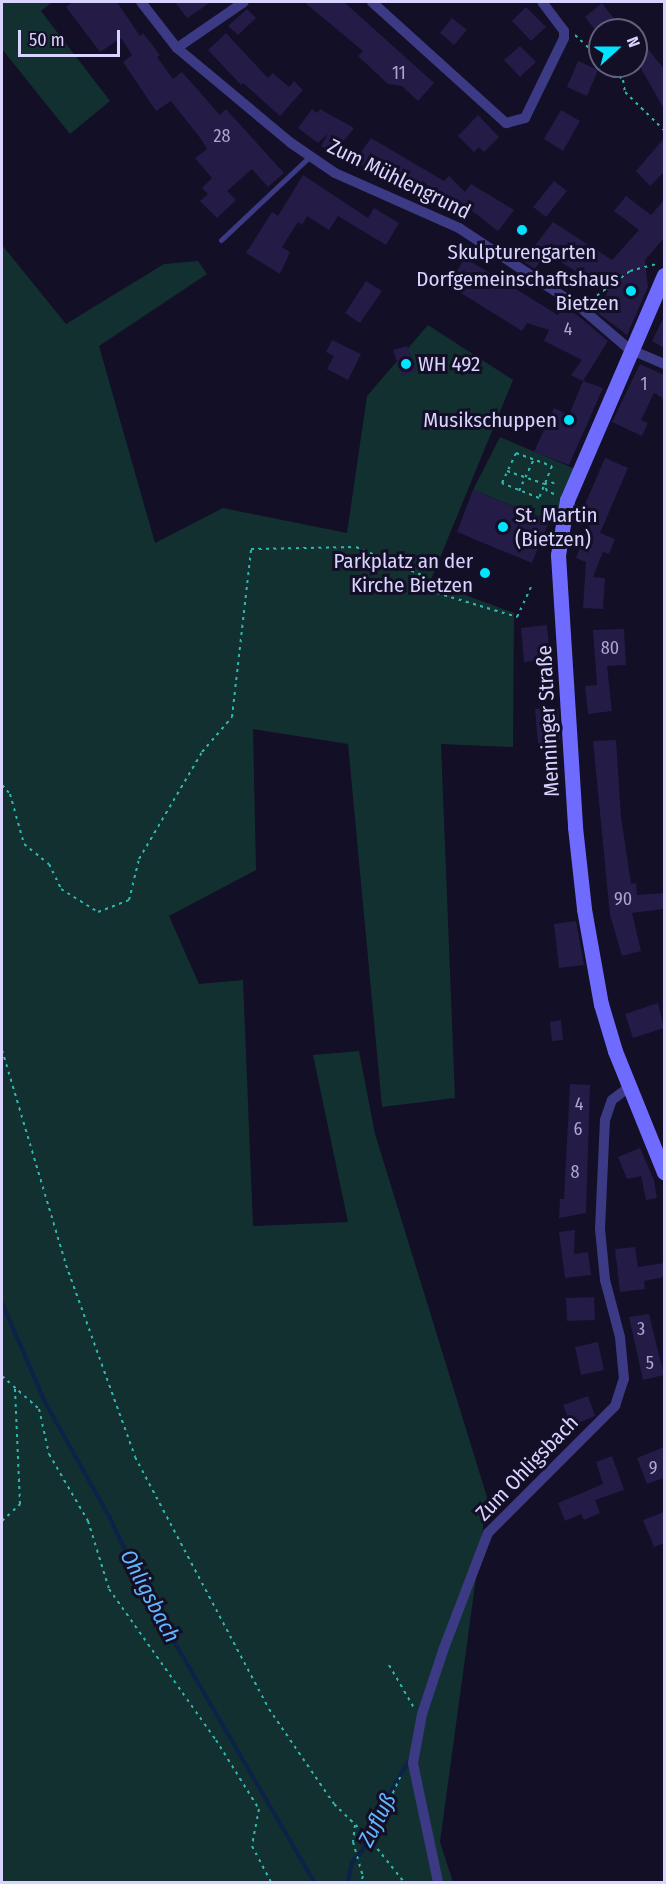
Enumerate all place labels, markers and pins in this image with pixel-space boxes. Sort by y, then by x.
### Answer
marker: Skulpturengarten [515,223,529,237]
place label: Skulpturengarten [448,239,596,265]
place label: Dorfgemeinschaftshaus Bietzen [416,266,619,316]
marker: Dorfgemeinschaftshaus Bietzen [624,284,638,298]
place label: WH 492 [418,351,480,377]
marker: WH 492 [399,357,413,371]
place label: Musikschuppen [423,407,557,433]
marker: Musikschuppen [562,413,576,427]
place label: St. Martin (Bietzen) [515,502,598,552]
marker: St. Martin (Bietzen) [496,520,510,534]
place label: Parkplatz an der Kirche Bietzen [333,548,473,598]
marker: Parkplatz an der Kirche Bietzen [478,566,492,580]

